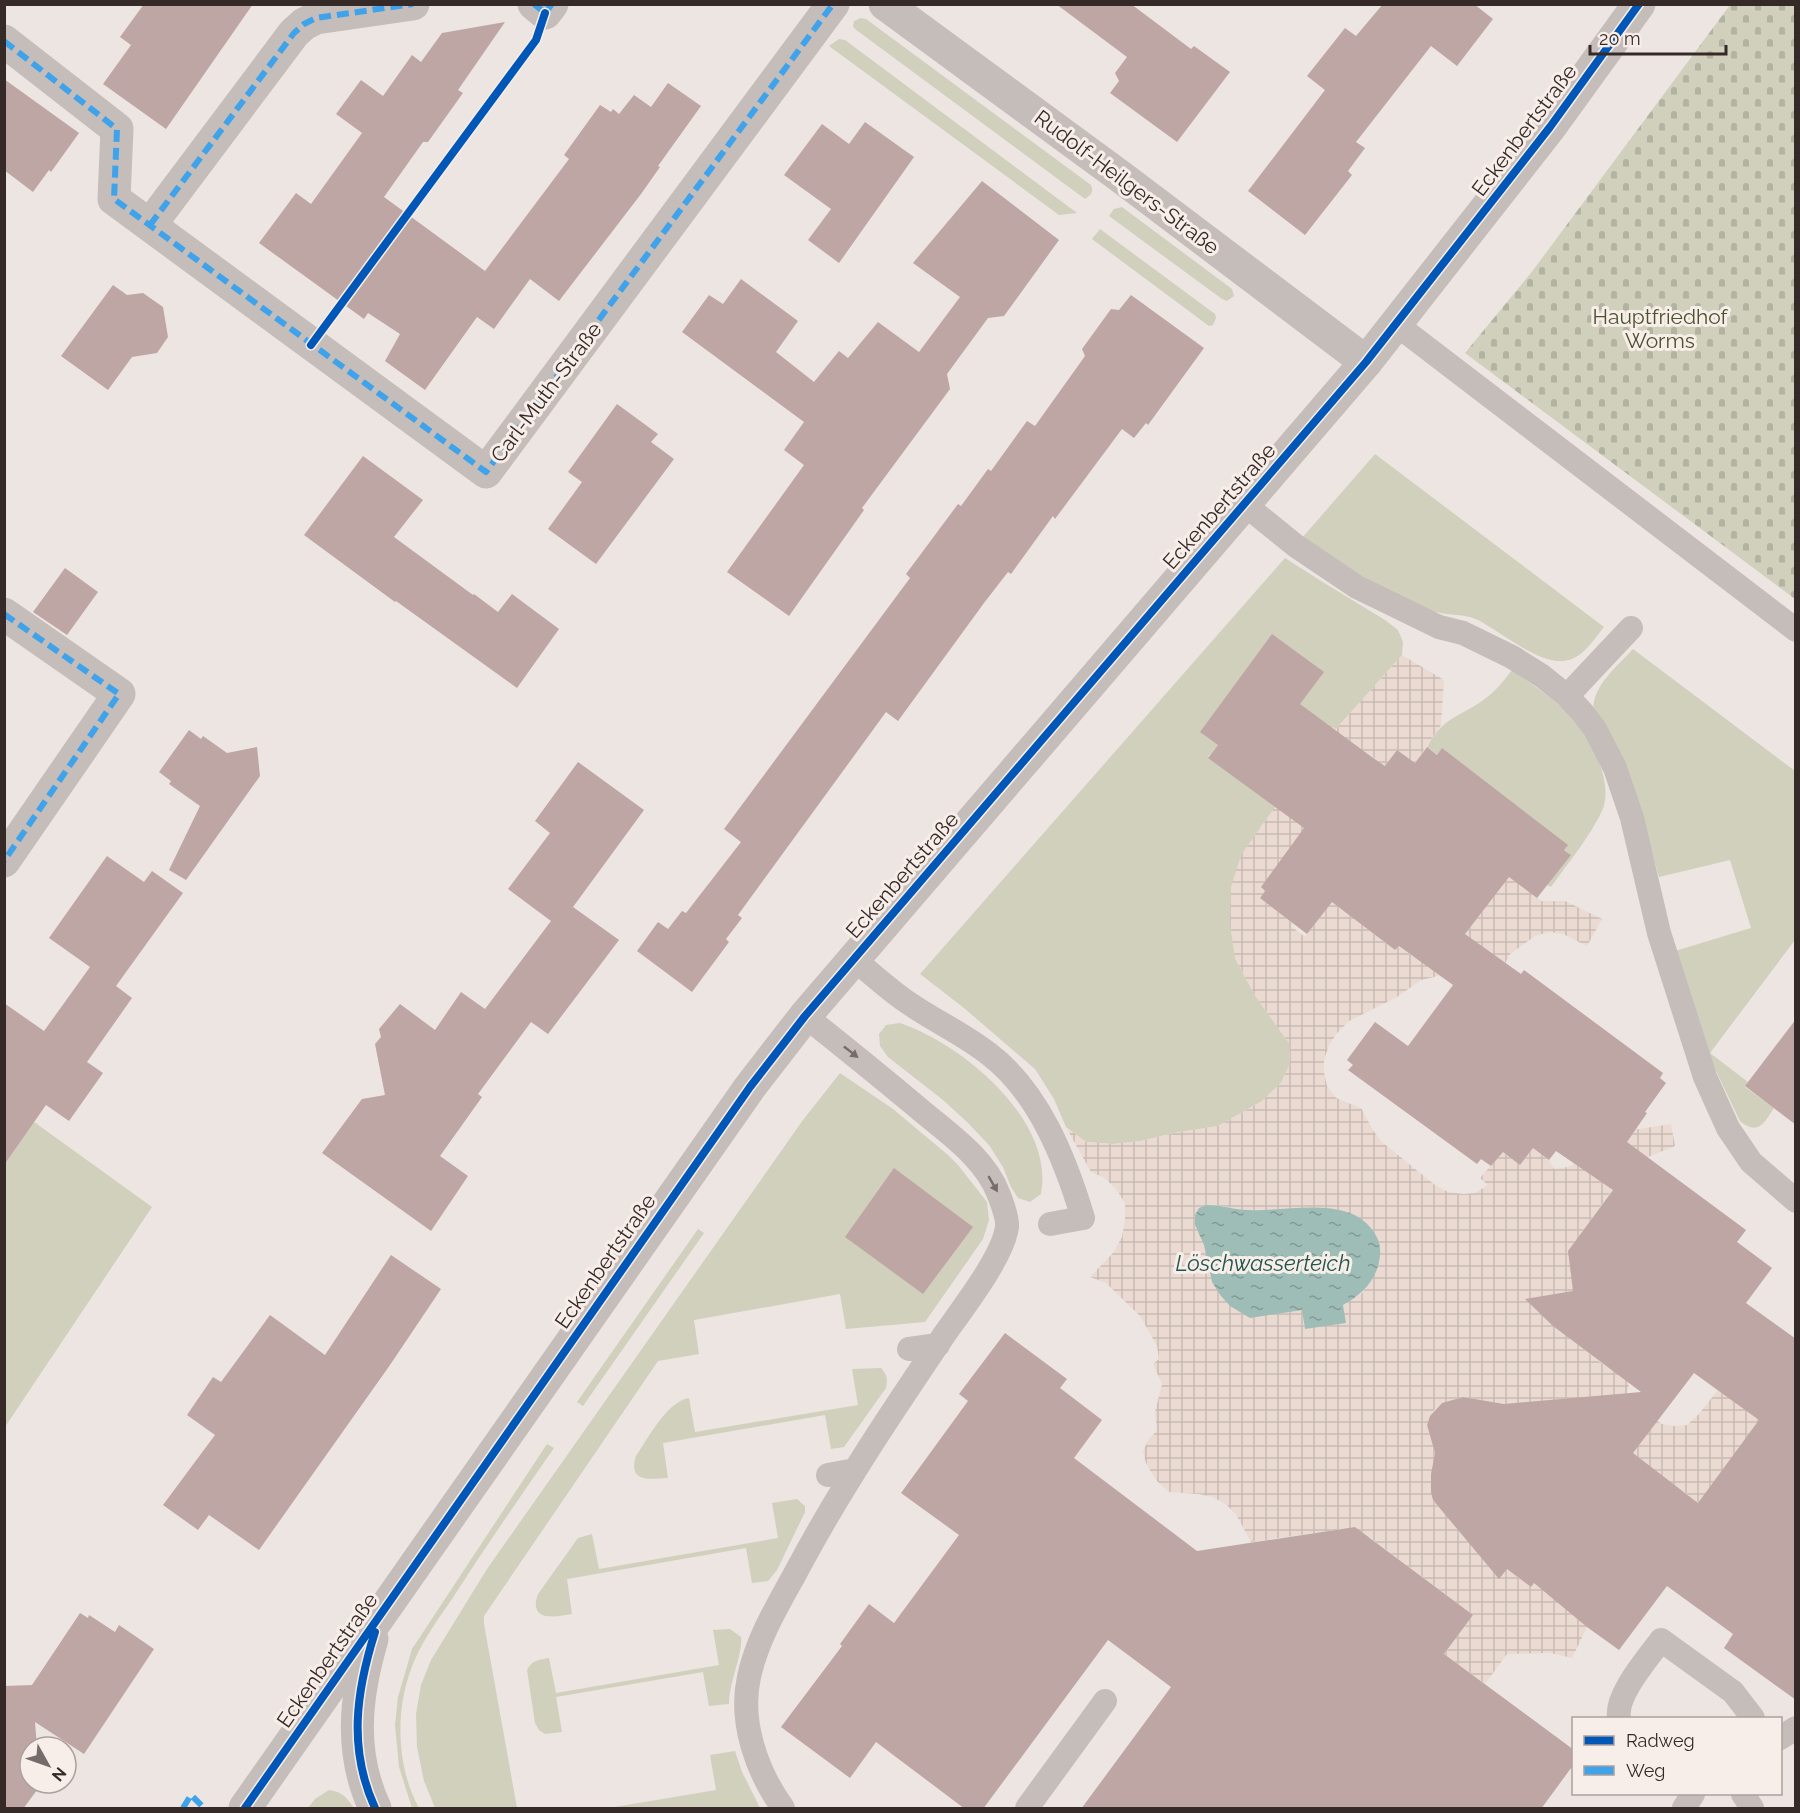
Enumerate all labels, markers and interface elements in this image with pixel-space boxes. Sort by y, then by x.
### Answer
scale bar [1590,18,1726,56]
text: 20 m [1599,28,1641,49]
street label: Eckenbertstraße [1466,59,1582,201]
street label: Rudolf-Heilgers-Straße [1030,104,1224,260]
park label: Hauptfriedhof Worms [1593,304,1729,353]
street label: Carl-Muth-Straße [485,317,607,467]
street label: Eckenbertstraße [1158,438,1280,574]
street label: Eckenbertstraße [841,807,963,943]
one-way arrow [844,1045,859,1057]
one-way arrow [988,1176,999,1192]
street label: Eckenbertstraße [549,1189,661,1333]
water label: Löschwasserteich [1176,1250,1350,1276]
street label: Eckenbertstraße [271,1588,383,1732]
legend [1572,1717,1782,1795]
text: Radweg [1626,1730,1695,1751]
north arrow [18,1735,78,1795]
text: Weg [1626,1760,1665,1781]
text: N [48,1764,70,1785]

